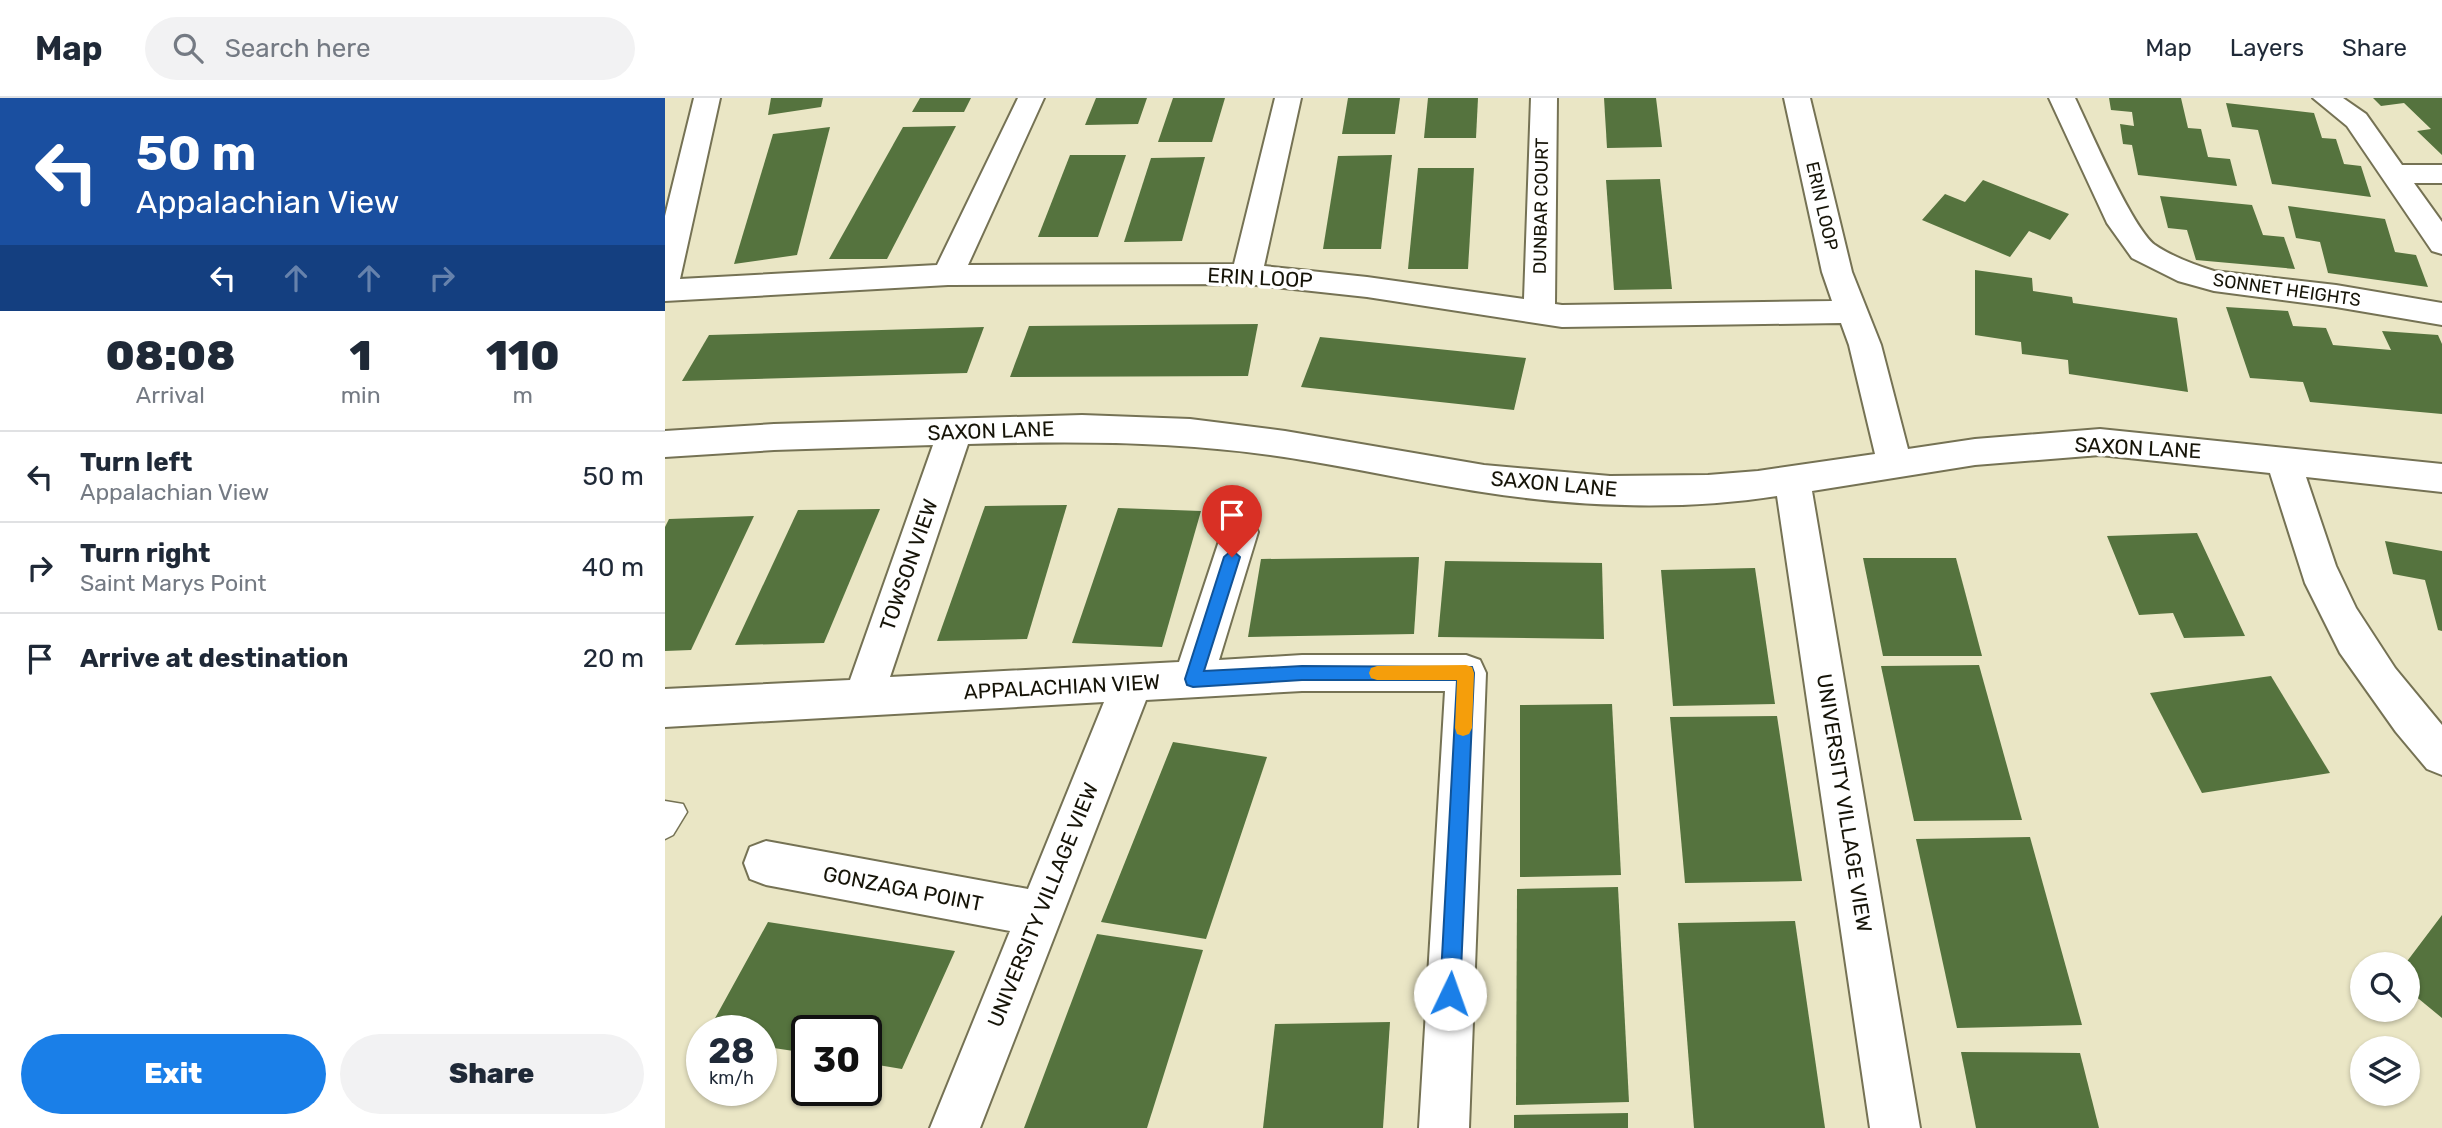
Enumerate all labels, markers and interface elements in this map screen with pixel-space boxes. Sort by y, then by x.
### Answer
search box [145,17,635,80]
text: Map [35,29,103,68]
icon: search [169,29,207,67]
text: Search here [225,33,370,64]
text: Map [2145,34,2192,62]
text: Layers [2230,34,2304,62]
text: Share [2342,34,2407,62]
text: 50 m [136,124,256,182]
icon: left [21,126,112,217]
street label: DUNBAR COURT [1529,138,1553,274]
street label: ERIN LOOP [1801,159,1843,253]
text: Appalachian View [136,183,399,221]
icon: left [204,259,242,297]
icon: ahead [277,259,315,297]
icon: ahead [350,259,388,297]
icon: right [423,259,461,297]
street label: ERIN LOOP [1207,262,1313,293]
street label: SONNET HEIGHTS [2212,269,2362,311]
text: 08:08 [105,331,235,381]
text: 1 [350,331,372,381]
text: 110 [486,331,560,381]
text: Arrival [136,381,205,409]
text: min [341,381,381,409]
text: m [513,381,533,409]
street label: SAXON LANE [927,416,1055,445]
street label: SAXON LANE [2074,432,2202,463]
text: Turn left [80,447,192,478]
icon: left [21,458,59,496]
text: 50 m [583,461,644,492]
street label: SAXON LANE [1490,466,1618,501]
text: Appalachian View [80,478,269,506]
pin [1202,485,1262,557]
street label: TOWSON VIEW [874,496,943,634]
icon: arrive [1213,496,1251,534]
text: Turn right [80,538,210,569]
icon: right [21,549,59,587]
text: 40 m [582,552,644,583]
text: Saint Marys Point [80,569,267,597]
icon: arrive [21,640,59,678]
text: Arrive at destination [80,643,348,674]
text: 20 m [583,643,644,674]
street label: APPALACHIAN VIEW [963,669,1161,704]
street label: UNIVERSITY VILLAGE VIEW [1812,672,1877,934]
street label: UNIVERSITY VILLAGE VIEW [982,779,1103,1031]
street label: GONZAGA POINT [821,861,985,916]
map controls [2350,952,2420,1106]
button: search [2350,952,2420,1022]
position arrow [1413,957,1487,1031]
speed limit sign: 30 [791,1015,882,1106]
text: 28 [708,1030,755,1072]
button: Exit [21,1034,326,1114]
button: Share [340,1034,644,1114]
button: layers [2350,1036,2420,1106]
text: km/h [709,1067,754,1089]

